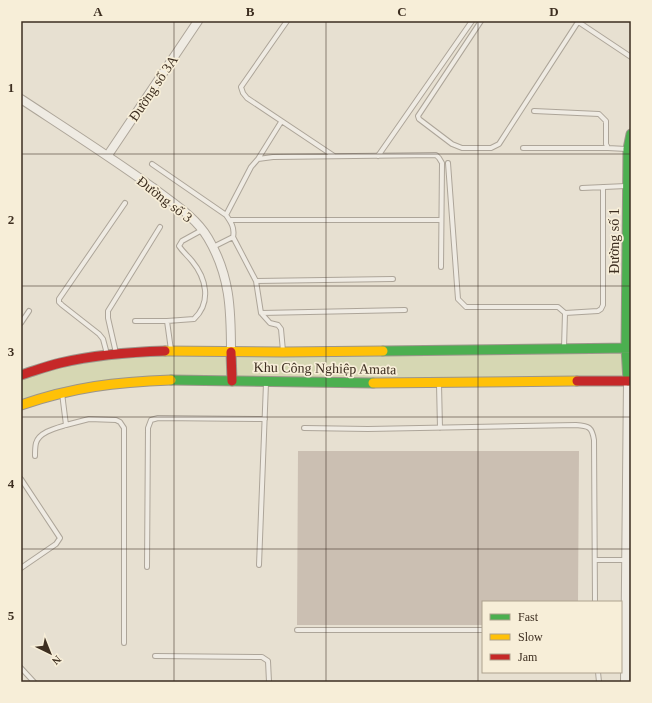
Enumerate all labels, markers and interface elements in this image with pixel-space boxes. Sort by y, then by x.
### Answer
text: A [93,4,103,19]
text: B [246,4,255,19]
text: C [397,4,407,19]
text: D [549,4,559,19]
street label: Đường số 3A [126,52,181,124]
text: 1 [8,80,14,95]
street label: Đường số 3 [134,173,195,225]
street label: Đường số 1 [607,208,622,274]
text: 2 [8,212,14,227]
text: 3 [8,344,15,359]
street label: Khu Công Nghiệp Amata [254,360,397,377]
text: 4 [8,476,15,491]
legend [482,601,622,673]
text: 5 [8,608,15,623]
text: Fast [518,610,539,624]
text: Slow [518,630,543,644]
north arrow [30,633,70,673]
text: Jam [518,650,538,664]
text: N [50,653,64,667]

